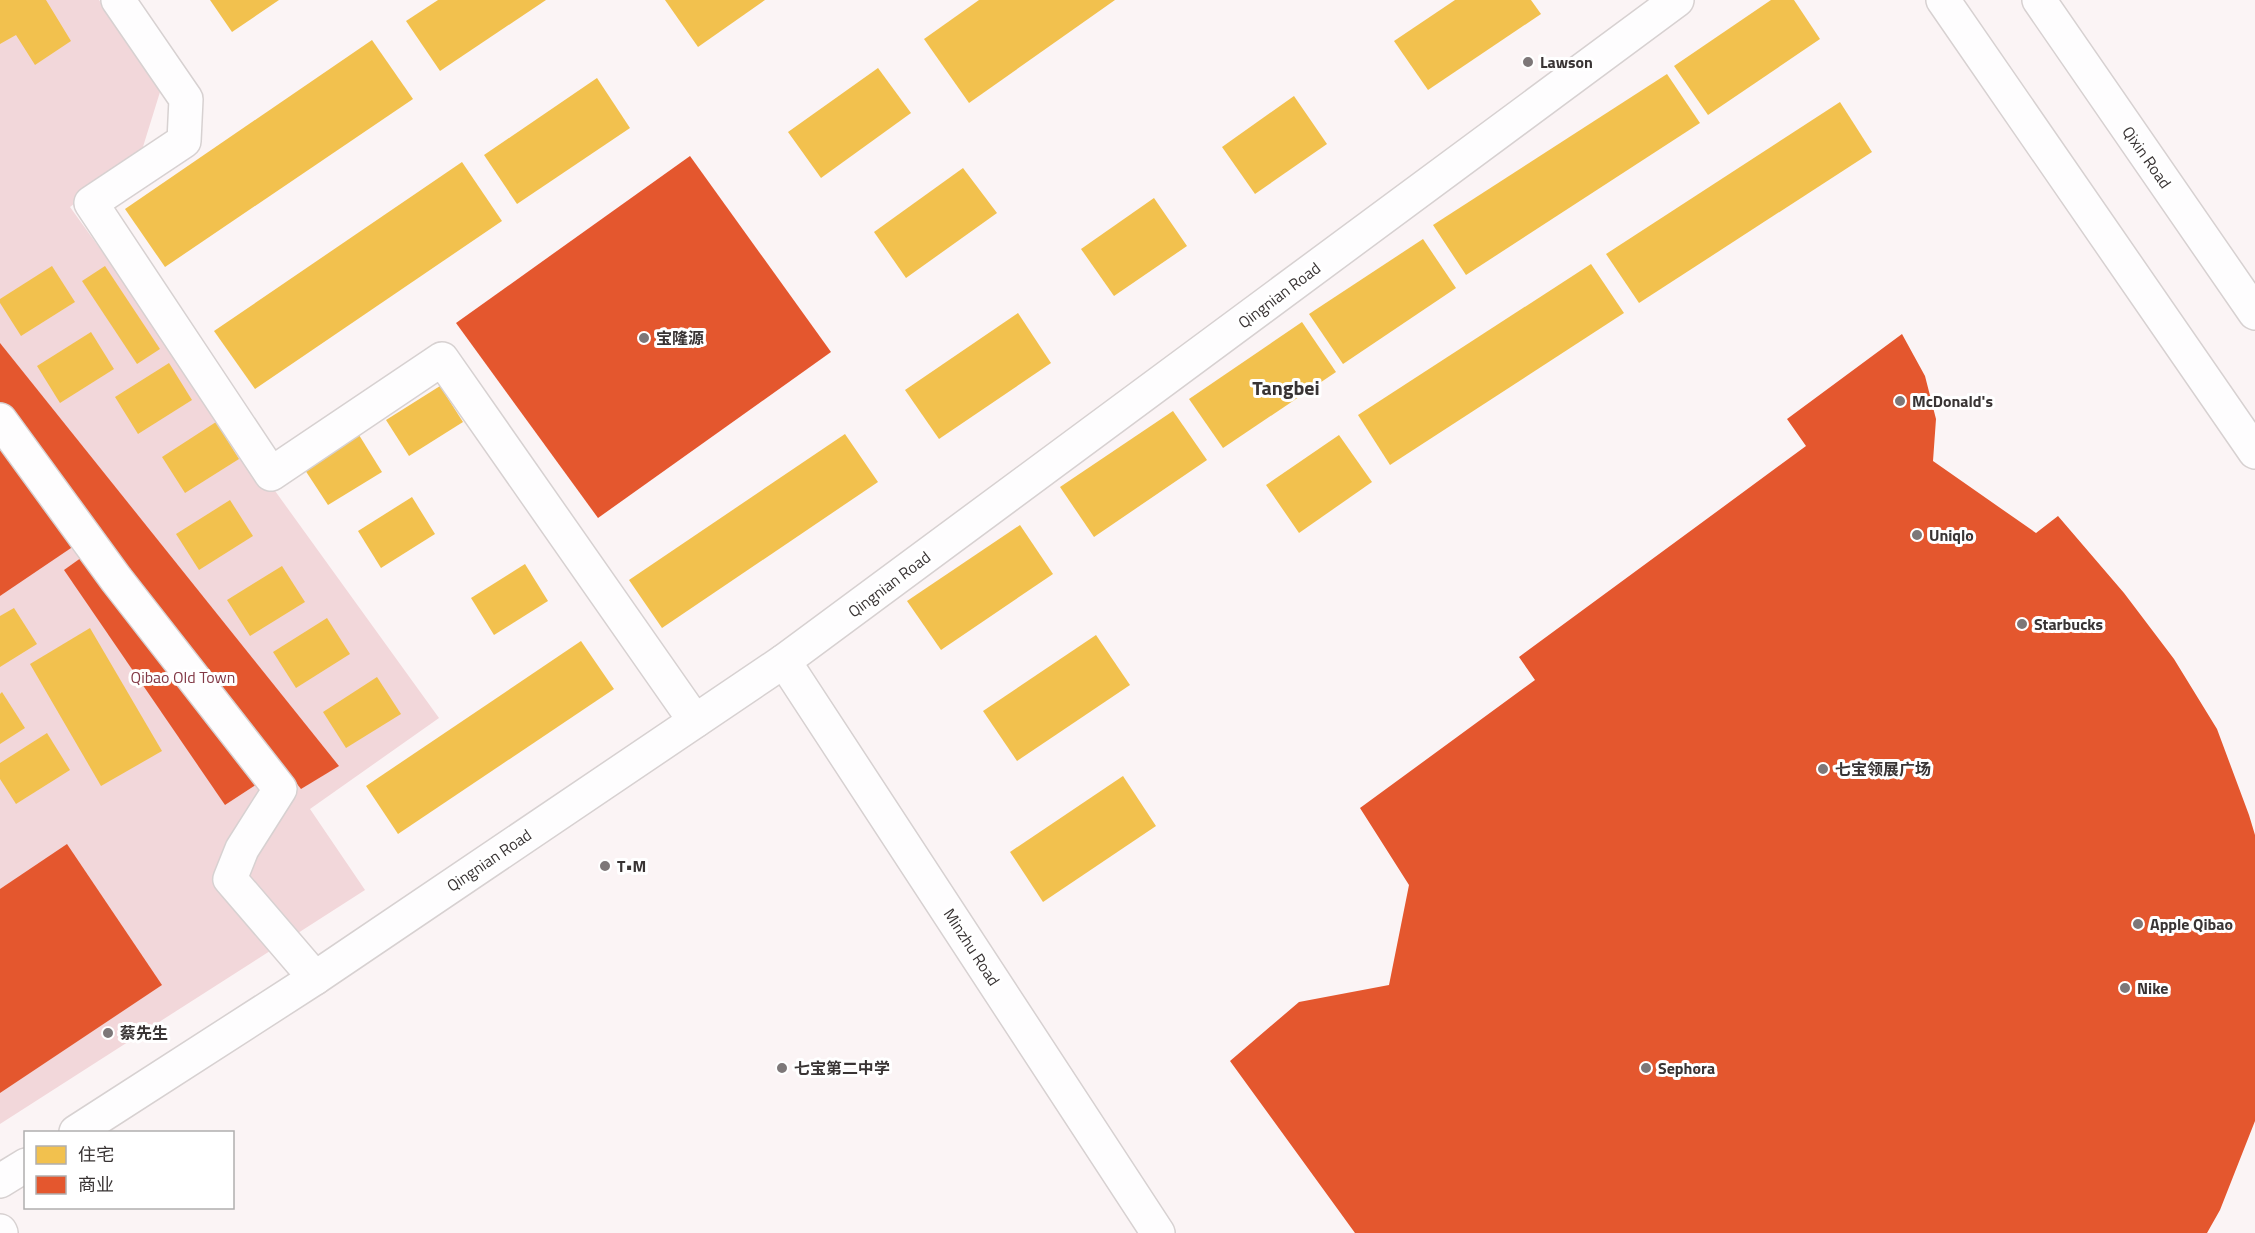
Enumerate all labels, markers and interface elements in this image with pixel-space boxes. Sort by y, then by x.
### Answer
place label: Lawson [1540,50,1593,74]
marker: Lawson [1521,55,1535,69]
street label: Qixin Road [2117,121,2177,193]
street label: Qingnian Road [1233,256,1325,334]
place label: 宝隆源 [656,326,704,350]
marker: 宝隆源 [637,331,651,345]
district label: Tangbei [1252,372,1320,403]
place label: McDonald's [1912,389,1993,413]
marker: McDonald's [1893,394,1907,408]
place label: Uniqlo [1929,523,1974,547]
marker: Uniqlo [1910,528,1924,542]
street label: Qingnian Road [843,545,935,623]
place label: Starbucks [2034,612,2103,636]
marker: Starbucks [2015,617,2029,631]
park label: Qibao Old Town [131,665,235,689]
place label: 七宝领展广场 [1835,757,1931,781]
marker: 七宝领展广场 [1816,762,1830,776]
street label: Qingnian Road [442,823,536,897]
place label: T•M [617,854,646,878]
marker: T•M [598,859,612,873]
street label: Minzhu Road [938,904,1006,990]
place label: Apple Qibao [2150,912,2233,936]
marker: Apple Qibao [2131,917,2145,931]
place label: Nike [2137,976,2168,1000]
marker: Nike [2118,981,2132,995]
place label: 蔡先生 [120,1021,168,1045]
marker: 蔡先生 [101,1026,115,1040]
place label: 七宝第二中学 [794,1056,890,1080]
place label: Sephora [1658,1056,1715,1080]
marker: 七宝第二中学 [775,1061,789,1075]
marker: Sephora [1639,1061,1653,1075]
legend [24,1131,234,1209]
text: 住宅 [78,1141,114,1168]
text: 商业 [78,1171,114,1198]

